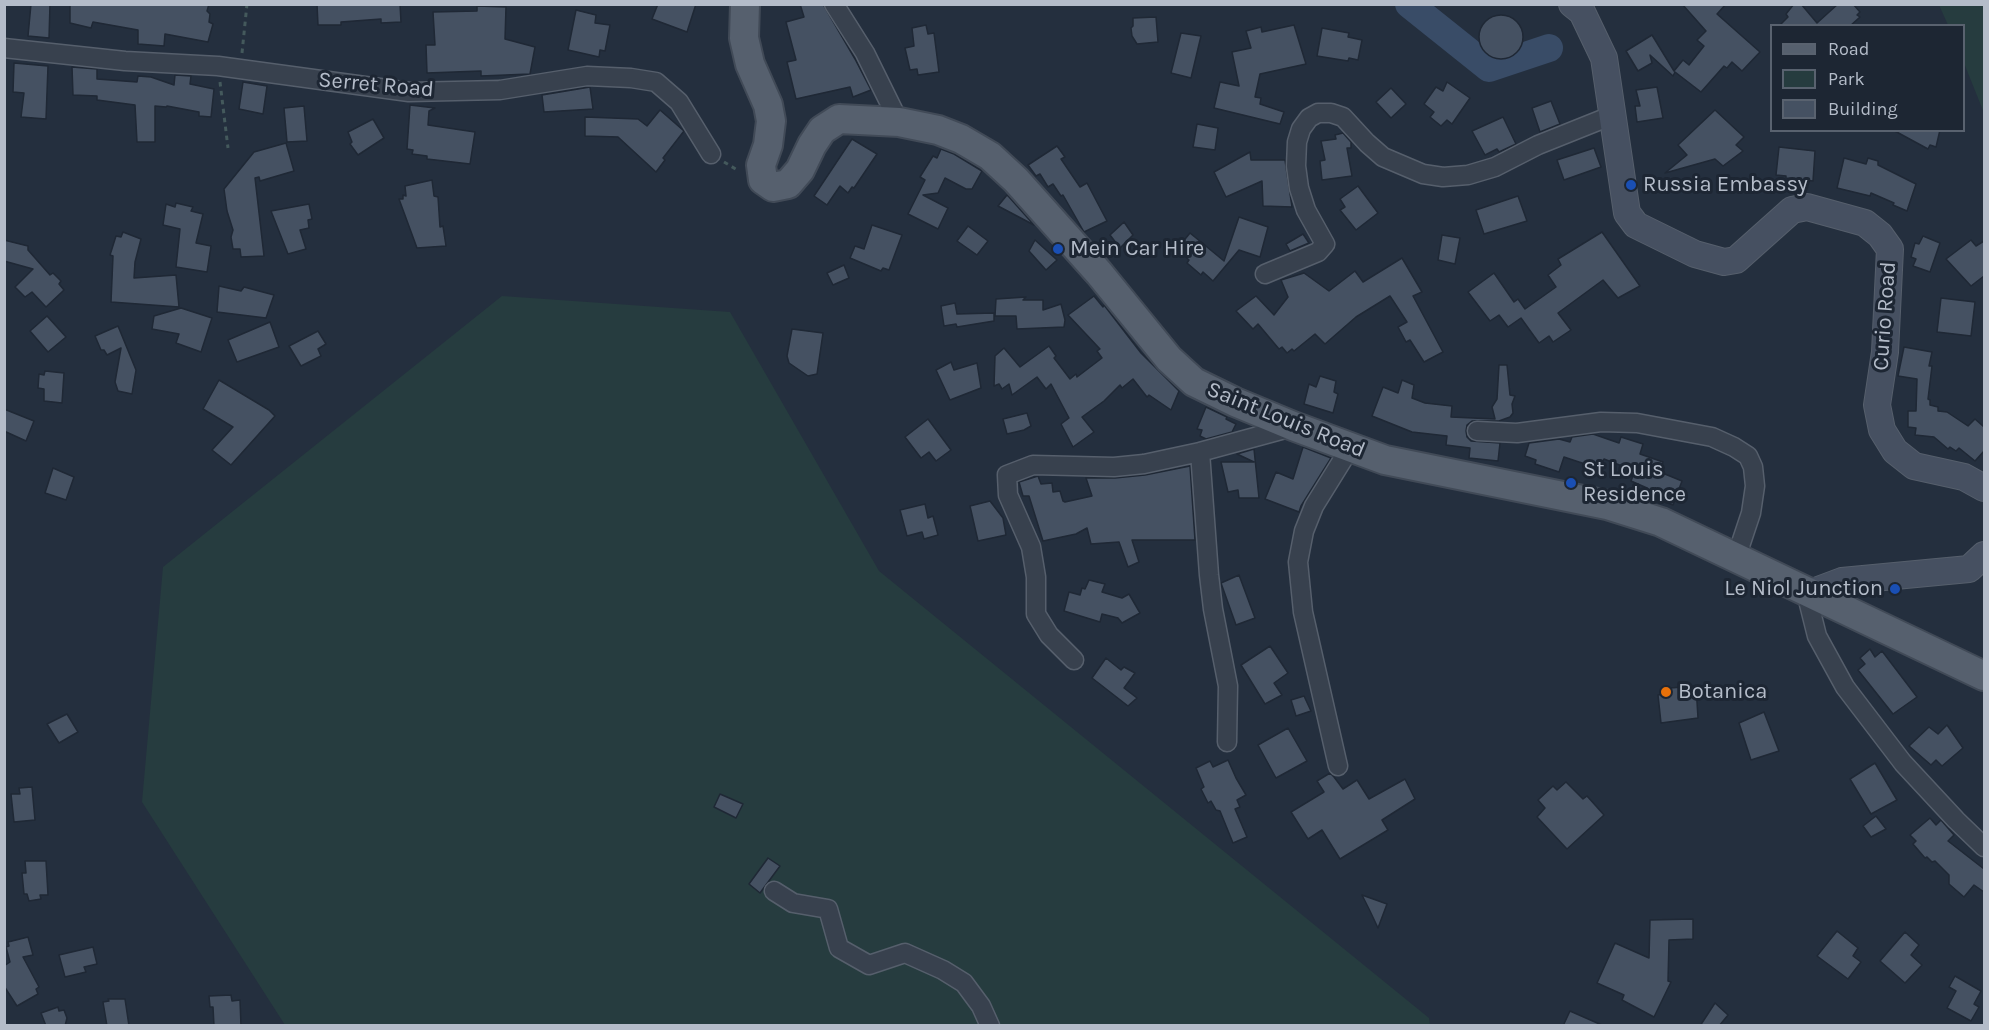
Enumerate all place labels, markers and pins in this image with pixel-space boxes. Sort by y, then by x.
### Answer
place label: Russia Embassy [1643,172,1808,198]
marker: Russia Embassy [1624,178,1638,192]
place label: Mein Car Hire [1070,236,1204,262]
marker: Mein Car Hire [1051,242,1065,256]
place label: St Louis Residence [1583,457,1686,508]
marker: St Louis Residence [1564,476,1578,490]
place label: Le Niol Junction [1724,576,1883,602]
marker: Le Niol Junction [1888,582,1902,596]
place label: Botanica [1678,679,1767,705]
marker: Botanica [1659,685,1673,699]

